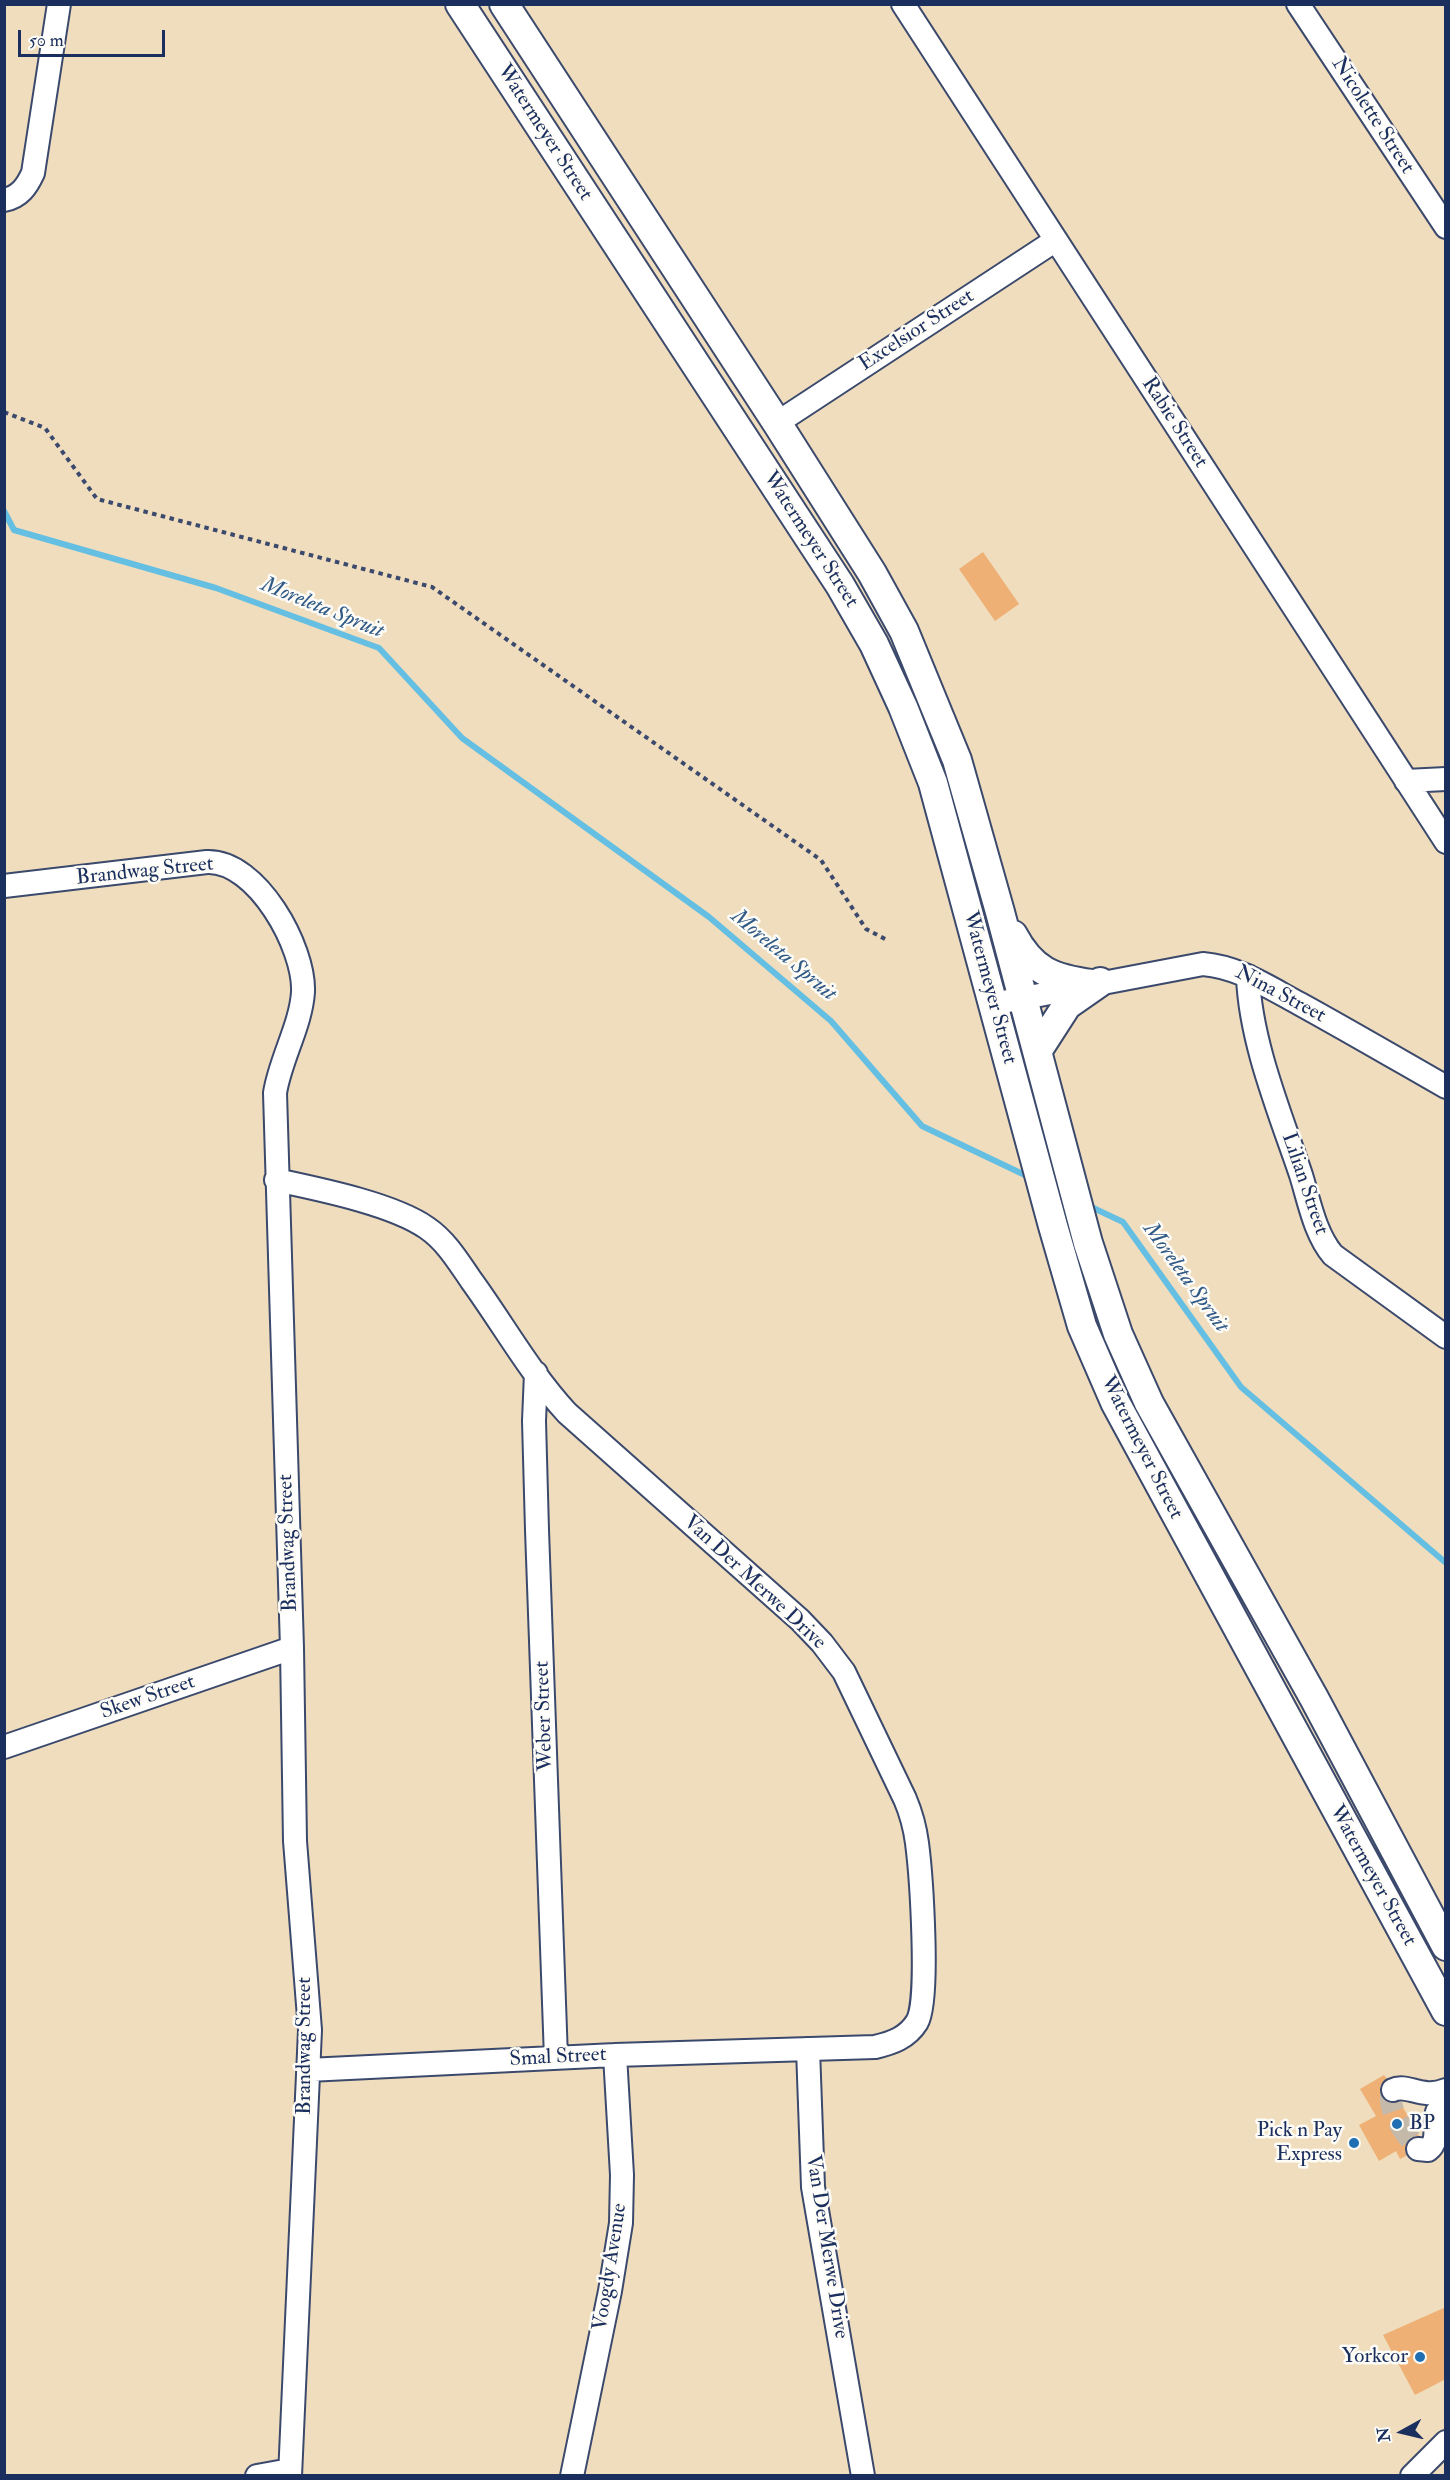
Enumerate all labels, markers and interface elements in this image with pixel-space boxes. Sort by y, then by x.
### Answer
scale bar [21,18,168,56]
text: 50 m [29,29,64,52]
street label: Nicolette Street [1325,53,1419,179]
street label: Watermeyer Street [491,60,597,206]
street label: Excelsior Street [855,284,979,378]
street label: Rabie Street [1135,373,1213,473]
street label: Watermeyer Street [757,467,863,613]
water label: Moreleta Spruit [257,572,387,646]
street label: Brandwag Street [75,852,215,892]
water label: Moreleta Spruit [725,904,841,1008]
street label: Watermeyer Street [956,909,1022,1067]
street label: Nina Street [1230,961,1330,1029]
street label: Lilian Street [1275,1130,1333,1238]
water label: Moreleta Spruit [1136,1218,1234,1338]
street label: Watermeyer Street [1094,1372,1188,1524]
street label: Brandwag Street [274,1474,304,1612]
street label: Van Der Merwe Drive [677,1510,831,1656]
street label: Weber Street [530,1660,560,1772]
street label: Skew Street [97,1670,199,1726]
street label: Watermeyer Street [1323,1801,1421,1951]
street label: Brandwag Street [292,1977,318,2115]
street label: Smal Street [509,2043,607,2073]
place label: BP [1409,2111,1435,2137]
marker: BP [1390,2117,1404,2131]
place label: Pick n Pay Express [1257,2118,1342,2168]
marker: Pick n Pay Express [1347,2136,1361,2150]
street label: Van Der Merwe Drive [799,2153,853,2341]
street label: Voogdy Avenue [589,2202,633,2332]
place label: Yorkcor [1342,2344,1408,2370]
marker: Yorkcor [1413,2350,1427,2364]
north arrow [1372,2402,1432,2462]
text: N [1373,2426,1395,2443]

